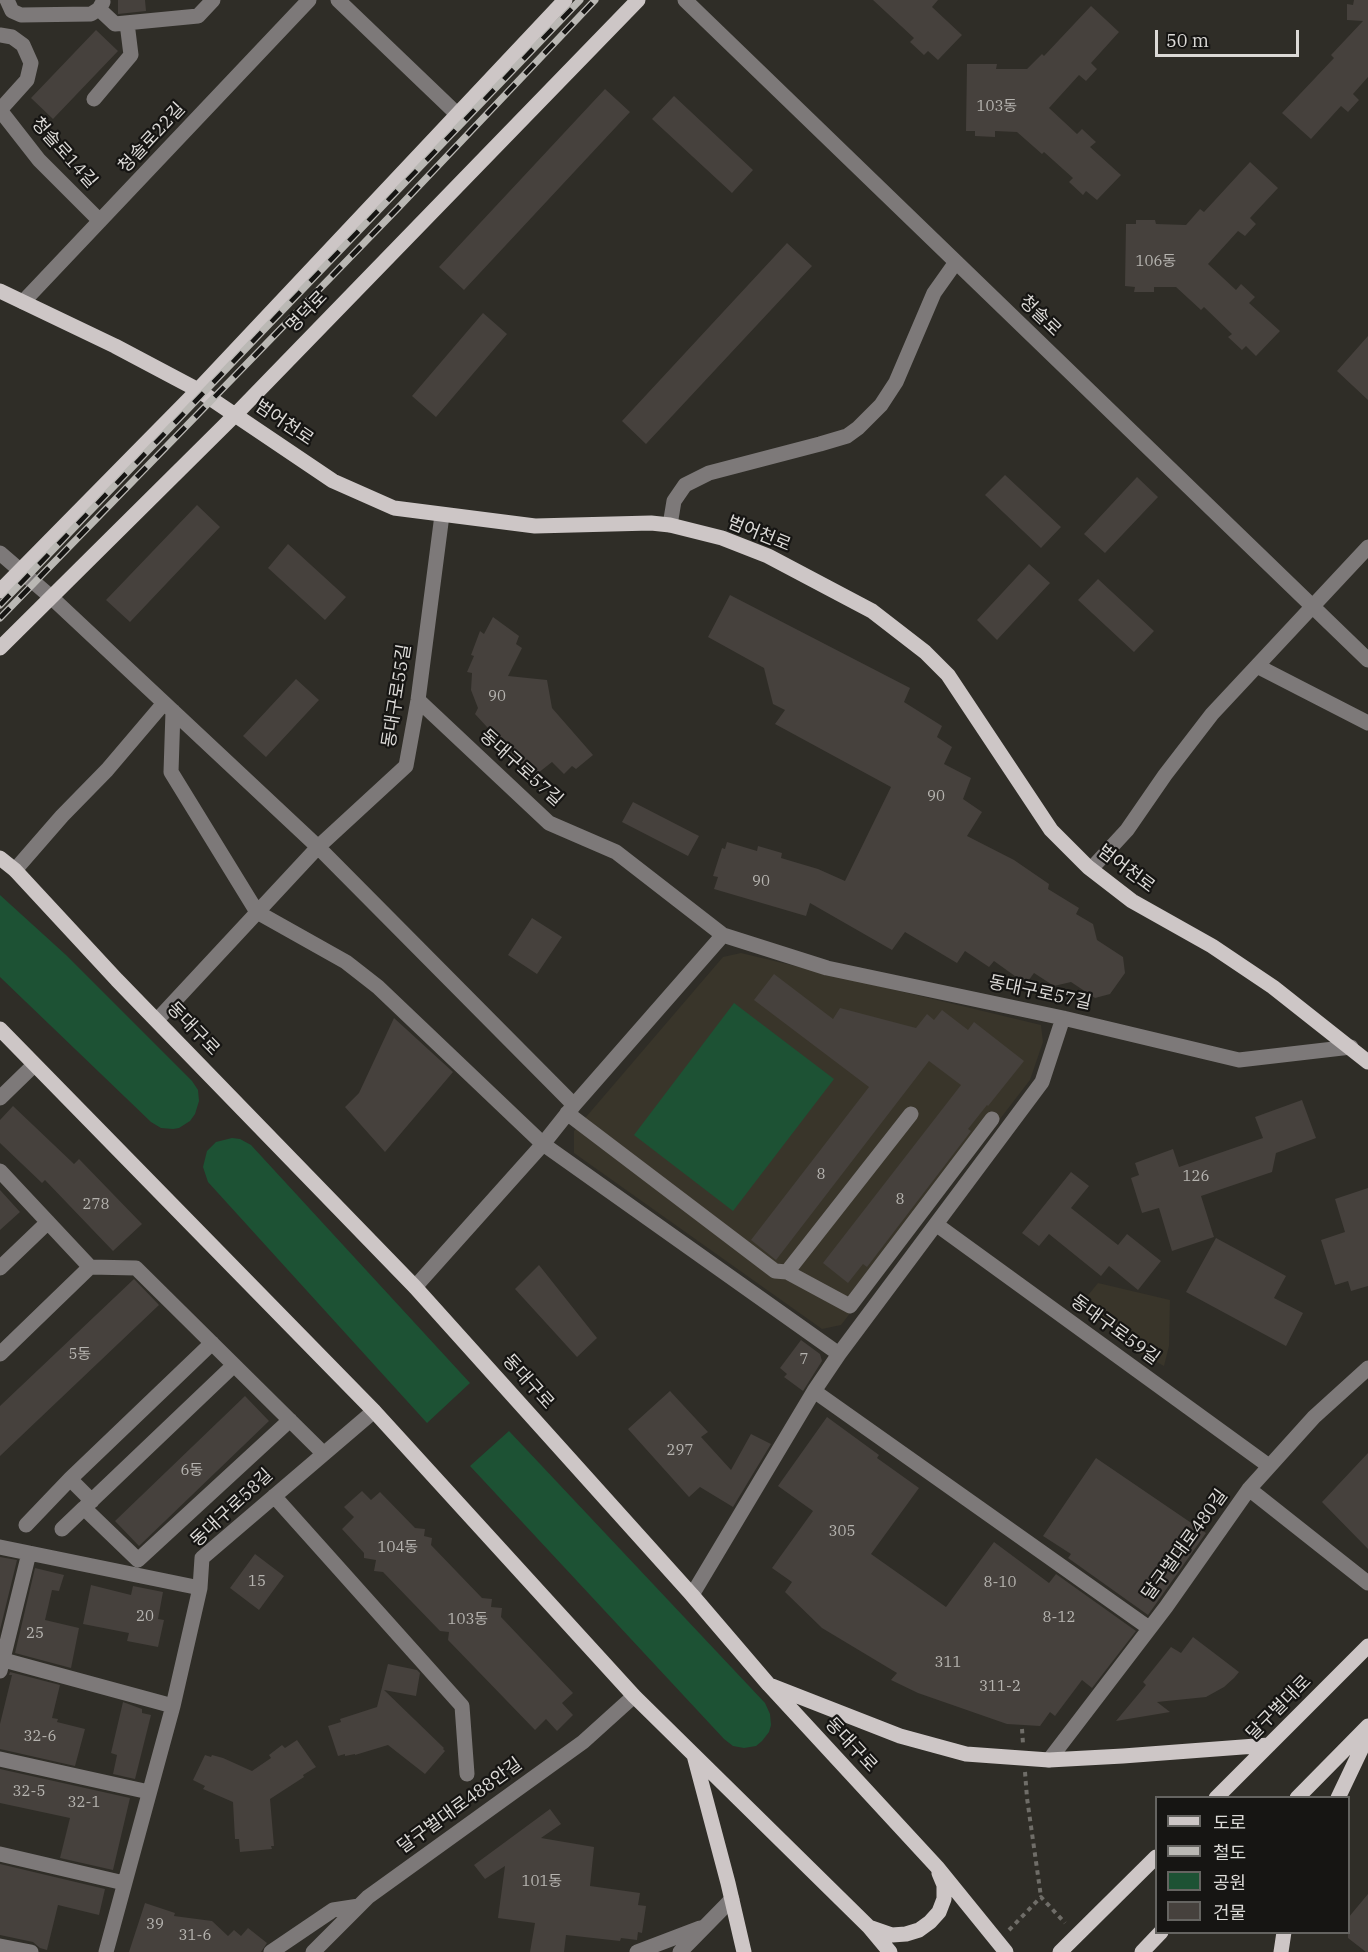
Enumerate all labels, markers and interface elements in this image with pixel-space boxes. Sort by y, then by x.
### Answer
scale bar [1158,18,1302,56]
text: 50 m [1166,29,1209,52]
house number: 103동 [977,98,1017,116]
street label: 청솔로22길 [114,99,190,177]
street label: 청솔로14길 [27,113,101,193]
house number: 106동 [1136,253,1176,271]
street label: 명덕로 [282,287,332,337]
street label: 청솔로 [1015,291,1065,341]
street label: 범어천로 [251,396,317,450]
street label: 범어천로 [724,512,794,556]
street label: 동대구로55길 [378,643,416,749]
house number: 90 [488,688,506,706]
street label: 동대구로57길 [475,725,567,811]
house number: 90 [927,788,945,806]
street label: 범어천로 [1093,840,1159,898]
house number: 90 [752,873,770,891]
street label: 동대구로57길 [987,972,1093,1014]
street label: 동대구로 [162,998,224,1060]
house number: 8 [817,1166,825,1184]
house number: 126 [1183,1168,1209,1186]
house number: 8 [896,1191,904,1209]
house number: 278 [83,1196,109,1214]
street label: 동대구로59길 [1066,1291,1164,1369]
house number: 5동 [69,1346,91,1364]
street label: 동대구로 [498,1350,558,1414]
house number: 7 [800,1351,808,1369]
house number: 297 [667,1442,693,1460]
house number: 6동 [181,1462,203,1480]
street label: 동대구로58길 [186,1465,278,1551]
street label: 달구벌대로480길 [1138,1485,1232,1605]
house number: 305 [829,1523,855,1541]
house number: 104동 [378,1539,418,1557]
house number: 15 [248,1573,266,1591]
house number: 8-10 [984,1574,1016,1592]
house number: 20 [136,1608,154,1626]
house number: 8-12 [1043,1609,1075,1627]
house number: 103동 [448,1611,488,1629]
house number: 25 [26,1625,44,1643]
house number: 311 [935,1654,961,1672]
street label: 달구벌대로 [1242,1671,1316,1745]
house number: 311-2 [979,1678,1021,1696]
street label: 동대구로 [821,1713,881,1777]
house number: 32-6 [24,1728,56,1746]
street label: 달구벌대로488안길 [394,1754,526,1858]
house number: 32-5 [13,1783,45,1801]
house number: 32-1 [68,1794,100,1812]
legend [1155,1796,1350,1934]
text: 도로 [1213,1811,1246,1834]
text: 철도 [1213,1841,1246,1864]
text: 공원 [1213,1871,1246,1894]
house number: 101동 [522,1873,562,1891]
text: 건물 [1213,1901,1246,1924]
house number: 39 [146,1916,164,1934]
house number: 31-6 [179,1927,211,1945]

